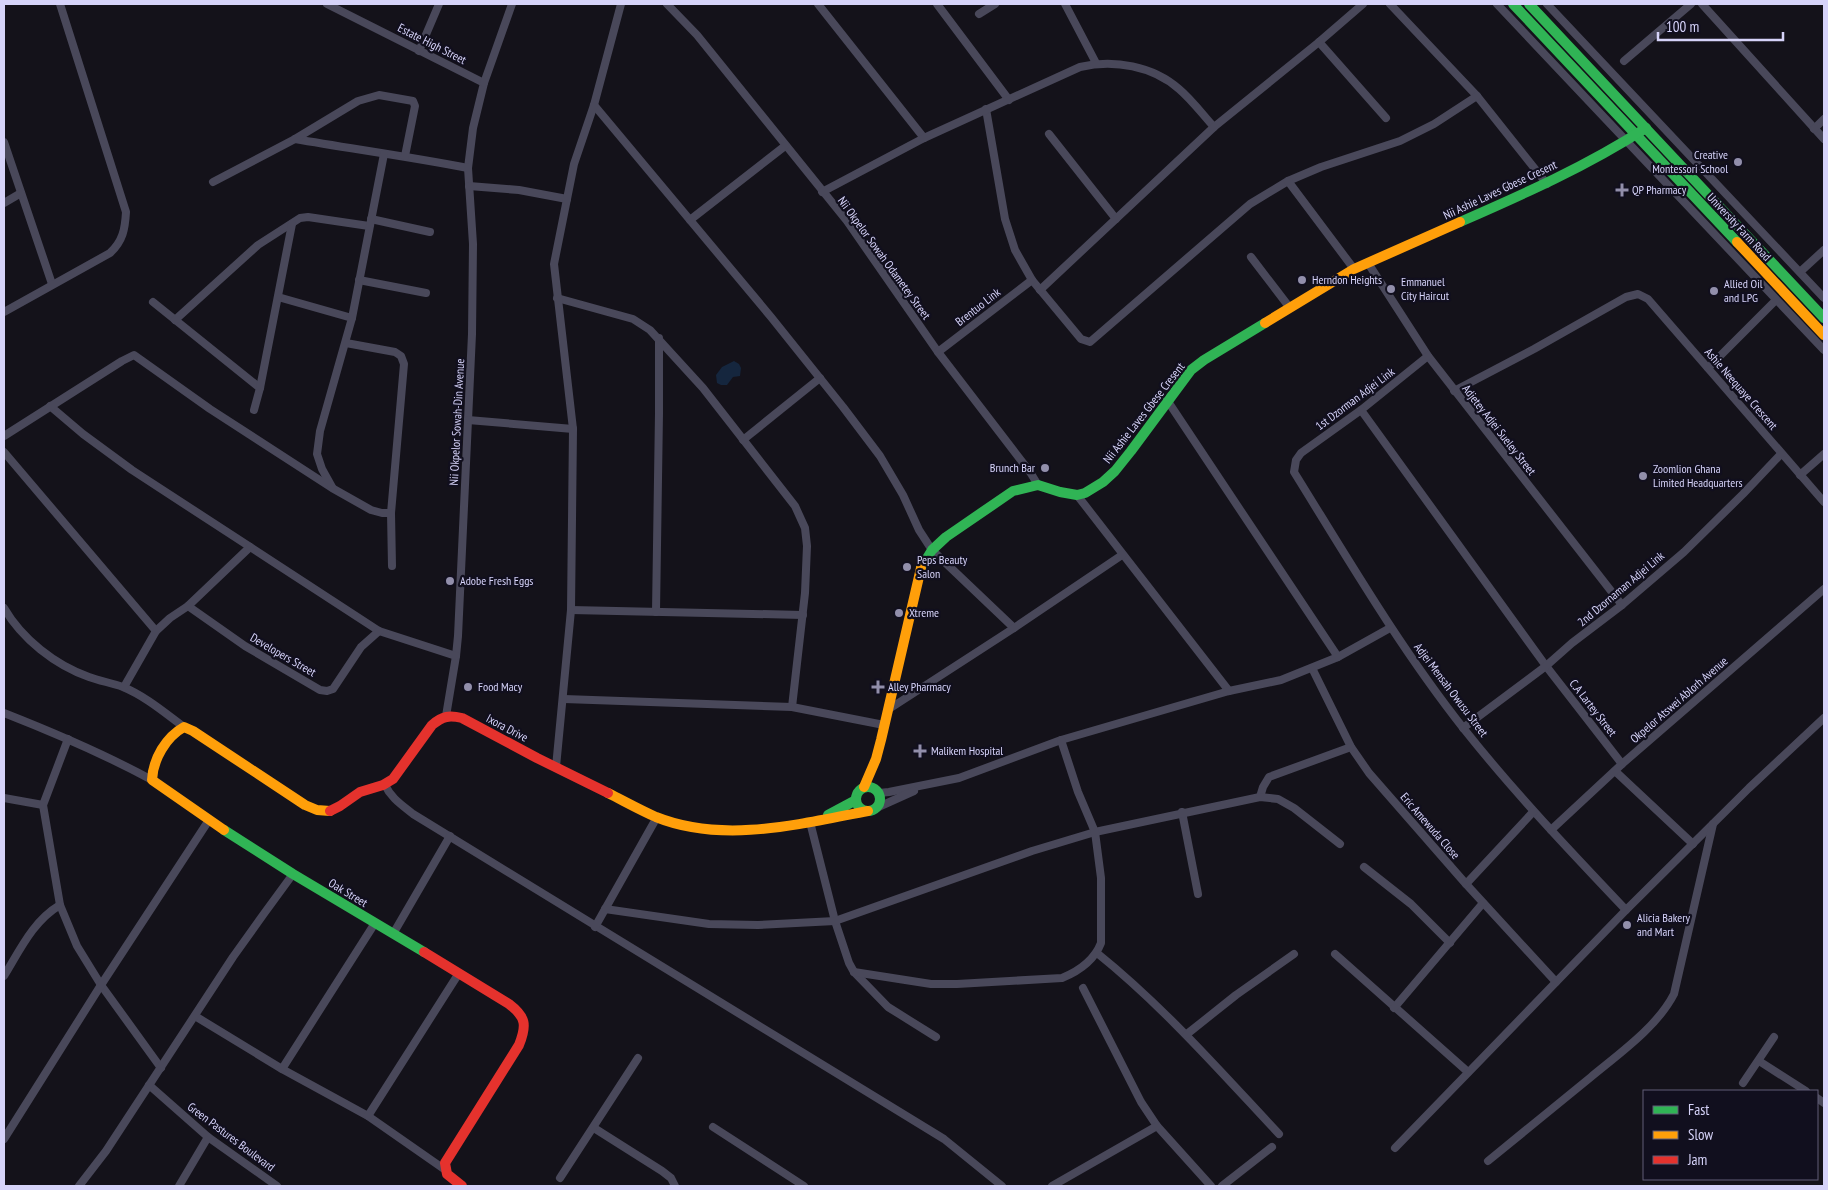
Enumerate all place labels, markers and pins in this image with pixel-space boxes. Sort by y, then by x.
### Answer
place label: Creative Montessori School [1652,147,1728,176]
marker: Creative Montessori School [1732,156,1744,168]
place label: QP Pharmacy [1632,182,1687,197]
marker: QP Pharmacy [1616,184,1628,196]
place label: Herndon Heights [1312,272,1382,287]
marker: Herndon Heights [1296,274,1308,286]
place label: Emmanuel City Haircut [1401,274,1450,303]
place label: Allied Oil and LPG [1724,276,1763,305]
marker: Emmanuel City Haircut [1385,283,1397,295]
marker: Allied Oil and LPG [1708,285,1720,297]
place label: Brunch Bar [990,460,1036,475]
place label: Zoomlion Ghana Limited Headquarters [1653,461,1743,490]
marker: Brunch Bar [1039,462,1051,474]
marker: Zoomlion Ghana Limited Headquarters [1637,470,1649,482]
place label: Peps Beauty Salon [917,552,968,581]
marker: Peps Beauty Salon [901,561,913,573]
place label: Adobe Fresh Eggs [460,573,533,588]
marker: Adobe Fresh Eggs [444,575,456,587]
place label: Xtreme [909,605,939,620]
marker: Xtreme [893,607,905,619]
place label: Food Macy [478,679,523,694]
place label: Alley Pharmacy [888,679,951,694]
marker: Food Macy [462,681,474,693]
marker: Alley Pharmacy [872,681,884,693]
place label: Malikem Hospital [931,743,1003,758]
marker: Malikem Hospital [913,744,927,758]
place label: Alicia Bakery and Mart [1637,910,1691,939]
marker: Alicia Bakery and Mart [1621,919,1633,931]

